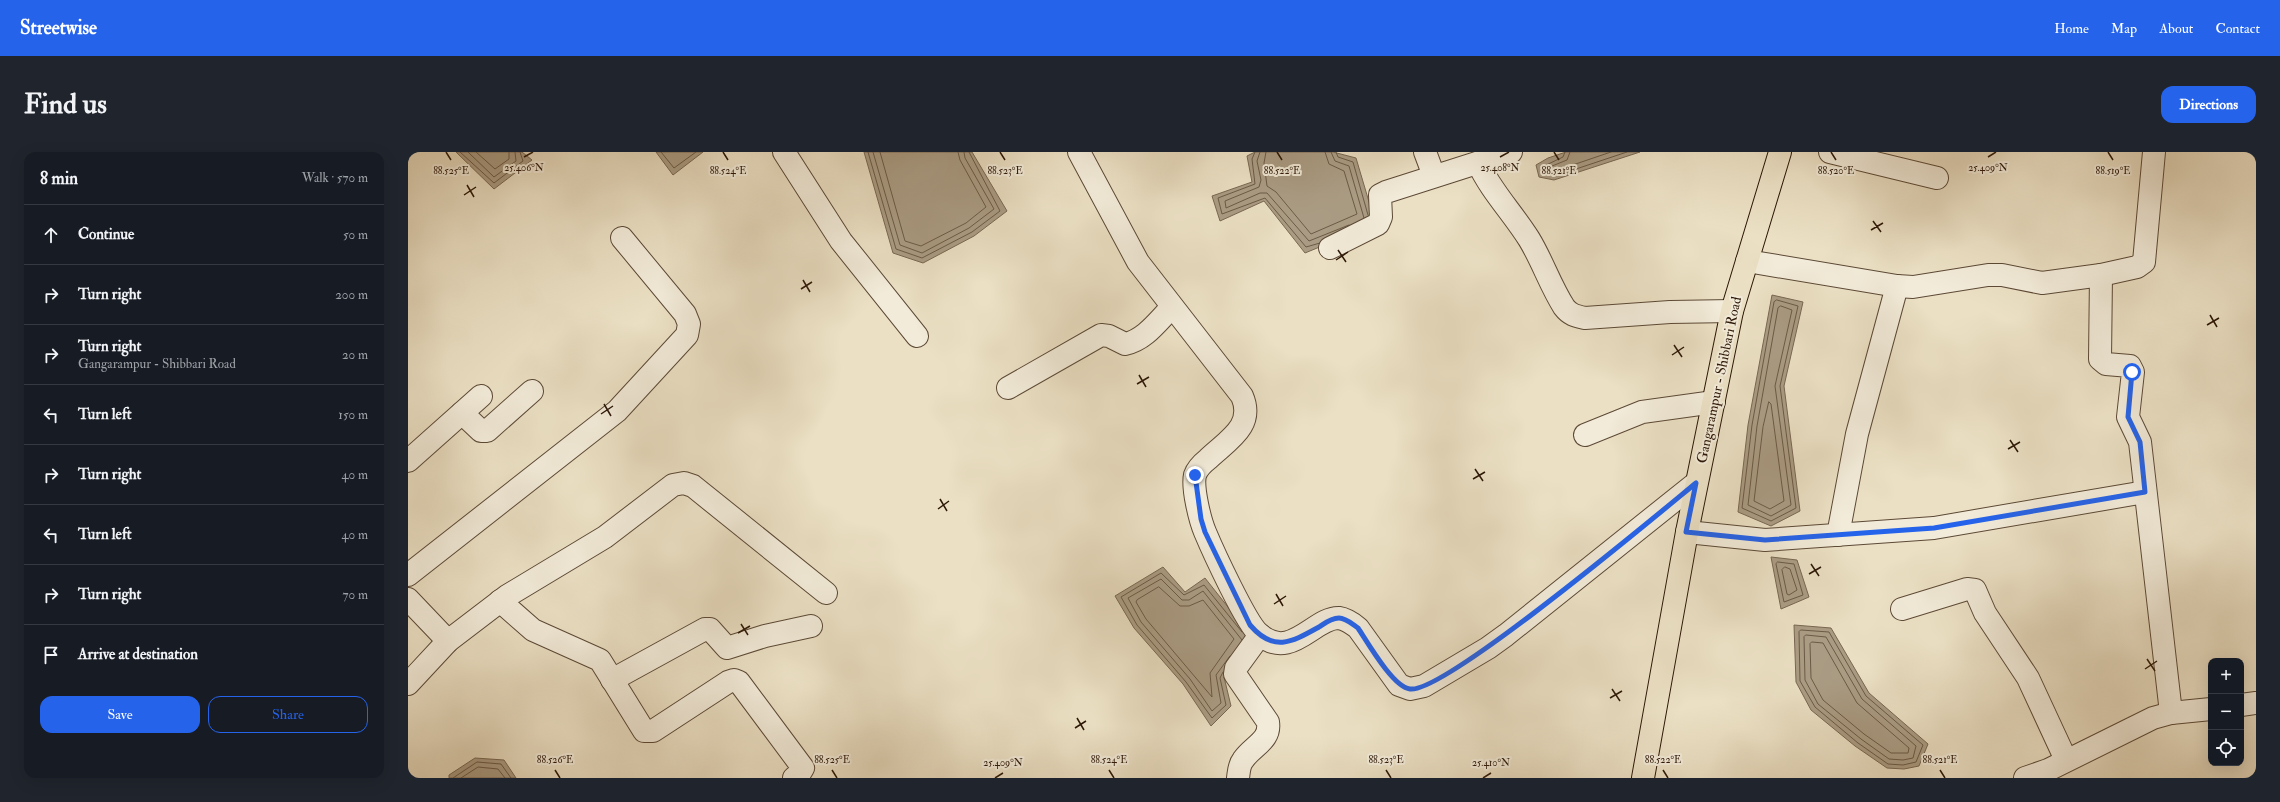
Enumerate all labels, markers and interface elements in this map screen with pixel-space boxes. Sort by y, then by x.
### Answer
text: Streetwise [20,16,97,40]
text: Home [2054,20,2089,37]
text: Map [2111,20,2137,37]
text: About [2159,20,2193,37]
text: Contact [2215,20,2260,37]
button: Directions [2161,86,2256,123]
text: Find us [24,87,107,122]
text: 25.406°N [504,162,544,174]
text: 25.408°N [1480,162,1520,174]
text: 25.409°N [1968,162,2008,174]
text: 88.525°E [433,165,469,177]
text: 88.524°E [710,165,746,177]
text: 88.523°E [987,165,1023,177]
text: 88.522°E [1264,165,1300,177]
text: 88.521°E [1542,165,1576,177]
text: 88.520°E [1818,165,1854,177]
text: 88.519°E [2096,165,2130,177]
text: 8 min [40,168,78,189]
text: Walk · 570 m [302,170,368,186]
icon: ahead [40,224,62,246]
text: Continue [78,225,134,244]
text: 50 m [343,227,368,243]
icon: right [40,284,62,306]
text: Turn right [78,285,141,304]
text: 200 m [335,287,368,303]
street label: Gangarampur - Shibbari Road [1693,295,1746,465]
text: Turn right [78,337,141,356]
icon: right [40,344,62,366]
text: 20 m [342,347,368,363]
text: Gangarampur - Shibbari Road [78,356,236,372]
route start [2123,363,2141,381]
icon: left [40,404,62,426]
text: Turn left [78,405,132,424]
text: 150 m [338,407,368,423]
icon: right [40,464,62,486]
text: Turn right [78,465,141,484]
route end [1186,466,1204,484]
text: 40 m [342,467,368,483]
icon: left [40,524,62,546]
text: Turn left [78,525,132,544]
text: 40 m [342,527,368,543]
icon: right [40,584,62,606]
text: Turn right [78,585,141,604]
text: 70 m [343,587,368,603]
icon: arrive [40,644,62,666]
text: Arrive at destination [78,645,198,664]
map controls [2208,658,2244,766]
button: + [2208,658,2244,694]
button: − [2208,694,2244,730]
button: Save [40,696,200,733]
button: Share [208,696,368,733]
button: locate [2208,730,2244,766]
text: 88.526°E [537,754,573,766]
text: 88.525°E [814,754,850,766]
text: 88.524°E [1091,754,1127,766]
text: 88.523°E [1368,754,1404,766]
text: 88.522°E [1645,754,1681,766]
text: 88.521°E [1923,754,1957,766]
text: 25.409°N [983,757,1023,769]
text: 25.410°N [1472,757,1510,769]

